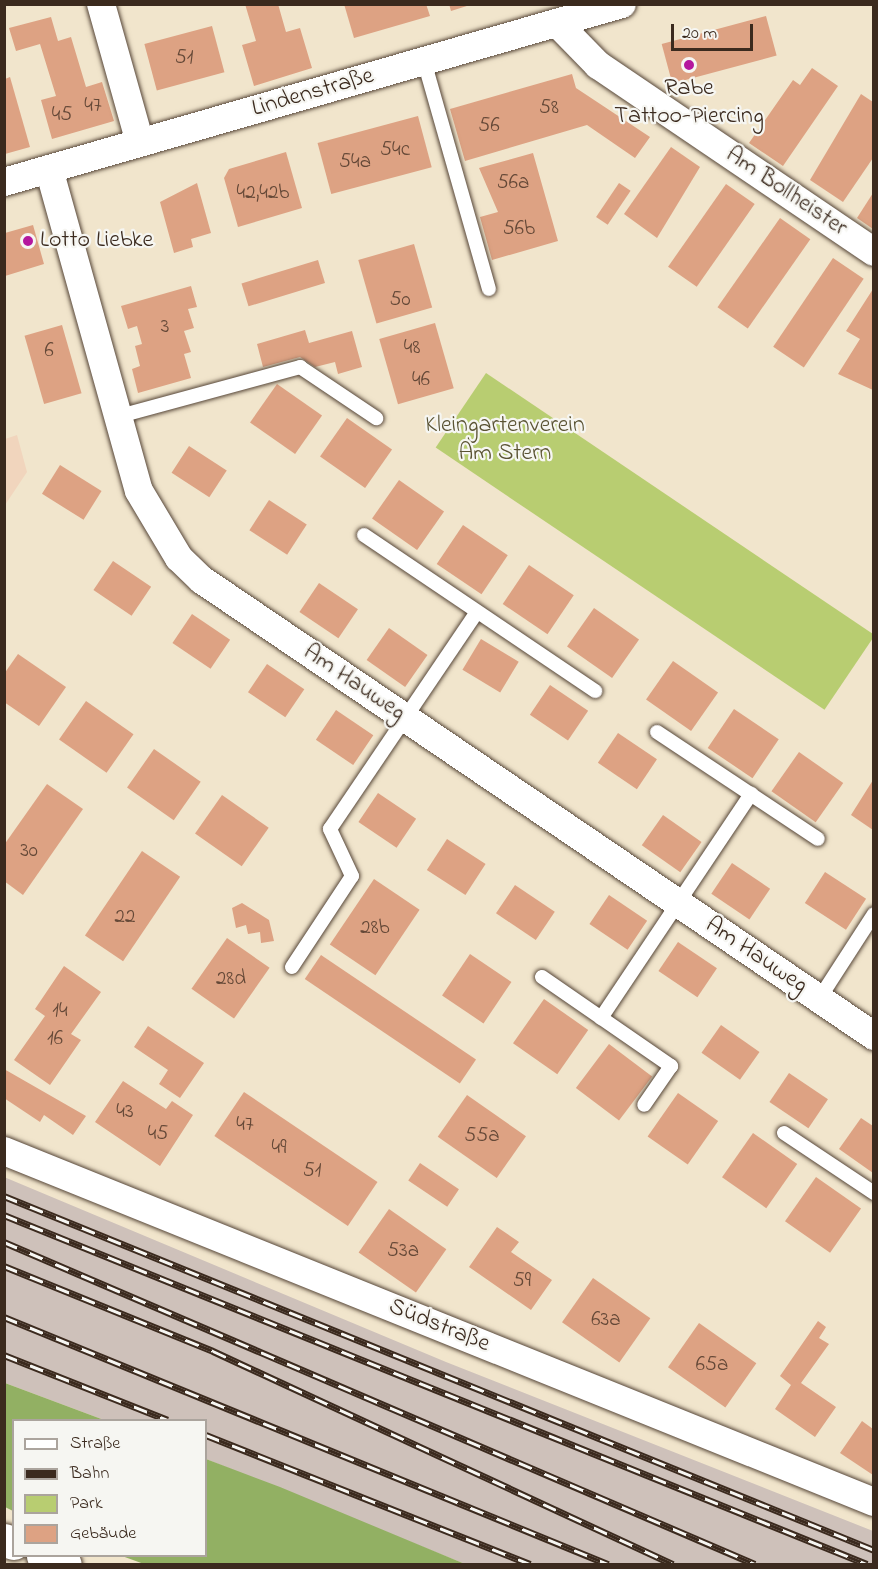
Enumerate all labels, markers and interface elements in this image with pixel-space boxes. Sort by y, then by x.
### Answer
scale bar [674,12,756,50]
text: 20 m [682,21,717,47]
house number: 51 [175,45,193,71]
marker: Rabe Tattoo-Piercing [682,58,696,72]
street label: Lindenstraße [249,62,377,124]
place label: Rabe Tattoo-Piercing [614,75,764,131]
house number: 47 [84,93,102,119]
house number: 58 [539,95,559,121]
house number: 45 [52,102,72,128]
house number: 56 [478,113,500,139]
house number: 54c [380,137,410,163]
street label: Am Bollheister [720,141,852,243]
house number: 54a [339,149,371,175]
house number: 56a [497,170,529,196]
house number: 42,42b [237,180,289,206]
house number: 56b [503,216,535,242]
place label: Lotto Liebke [40,227,153,255]
marker: Lotto Liebke [21,234,35,248]
house number: 50 [389,287,411,313]
house number: 3 [161,314,169,340]
house number: 48 [404,335,420,361]
house number: 6 [44,338,54,364]
house number: 46 [412,367,430,393]
park label: Kleingartenverein Am Stern [425,412,585,468]
street label: Am Hauweg [297,638,411,728]
house number: 30 [20,838,38,864]
house number: 22 [115,904,135,930]
street label: Am Hauweg [699,911,813,1001]
house number: 28b [360,915,390,941]
house number: 28d [216,966,246,992]
house number: 14 [52,998,68,1024]
house number: 16 [47,1026,63,1052]
house number: 43 [116,1099,134,1125]
house number: 47 [236,1112,254,1138]
house number: 45 [148,1121,168,1147]
house number: 55a [464,1123,500,1149]
house number: 49 [272,1135,286,1161]
house number: 51 [303,1158,321,1184]
house number: 53a [387,1238,419,1264]
house number: 59 [513,1268,531,1294]
street label: Südstraße [384,1293,494,1359]
house number: 63a [591,1307,621,1333]
house number: 65a [696,1352,728,1378]
legend [12,1419,207,1557]
text: Straße [70,1431,120,1457]
text: Bahn [70,1461,109,1487]
text: Park [70,1491,103,1517]
text: Gebäude [70,1521,136,1547]

